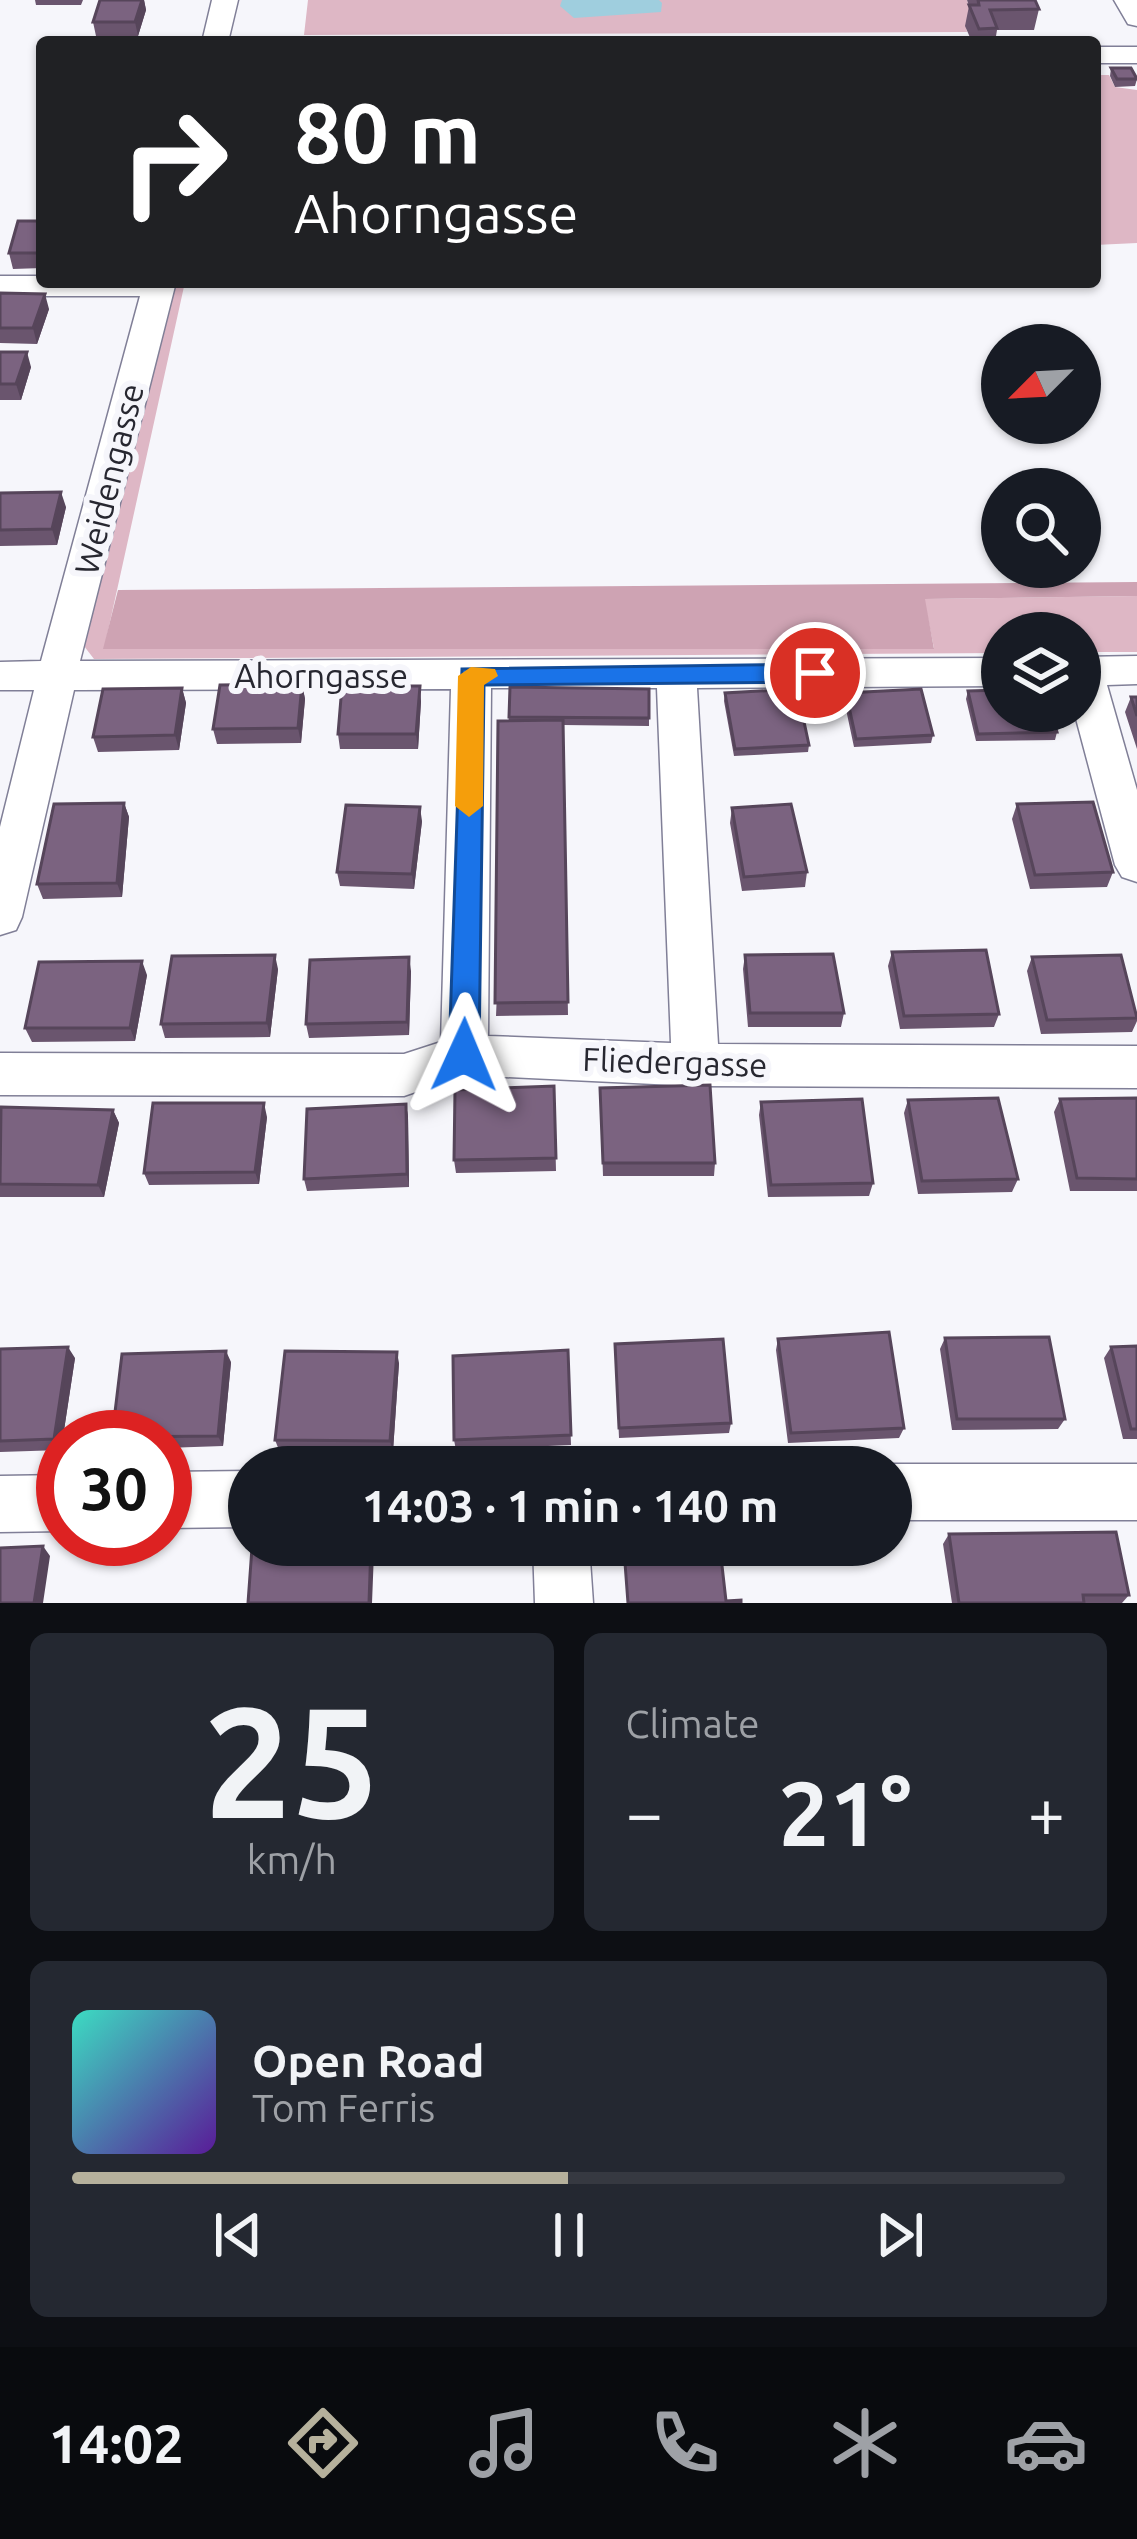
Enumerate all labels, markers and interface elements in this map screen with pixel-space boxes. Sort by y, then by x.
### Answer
icon: right [96,84,252,240]
text: 80 m [294,85,481,179]
text: Ahorngasse [294,183,578,243]
north arrow [981,324,1101,444]
map controls [981,324,1101,732]
street label: Weidengasse [67,380,150,578]
button: search [981,468,1101,588]
button: layers [981,612,1101,732]
pin [764,622,866,724]
icon: arrive [782,640,848,706]
street label: Ahorngasse [234,657,408,694]
position arrow [401,992,527,1118]
street label: Fliedergasse [582,1040,768,1083]
speed limit sign: 30 [36,1410,192,1566]
text: 14:03 · 1 min · 140 m [362,1480,778,1531]
text: 25 [204,1673,380,1847]
text: Climate [626,1702,760,1745]
text: 21° [779,1762,912,1863]
text: − [626,1775,663,1849]
text: + [1028,1775,1065,1849]
text: km/h [247,1838,337,1881]
text: Open Road [252,2035,484,2086]
text: Tom Ferris [252,2086,435,2129]
icon: previous [205,2202,271,2268]
icon: pause [536,2202,602,2268]
icon: next [867,2202,933,2268]
icon: directions [281,2401,365,2485]
icon: music [462,2401,546,2485]
icon: phone [643,2401,727,2485]
icon: climate [823,2401,907,2485]
icon: car [1004,2401,1088,2485]
text: 14:02 [48,2413,184,2473]

